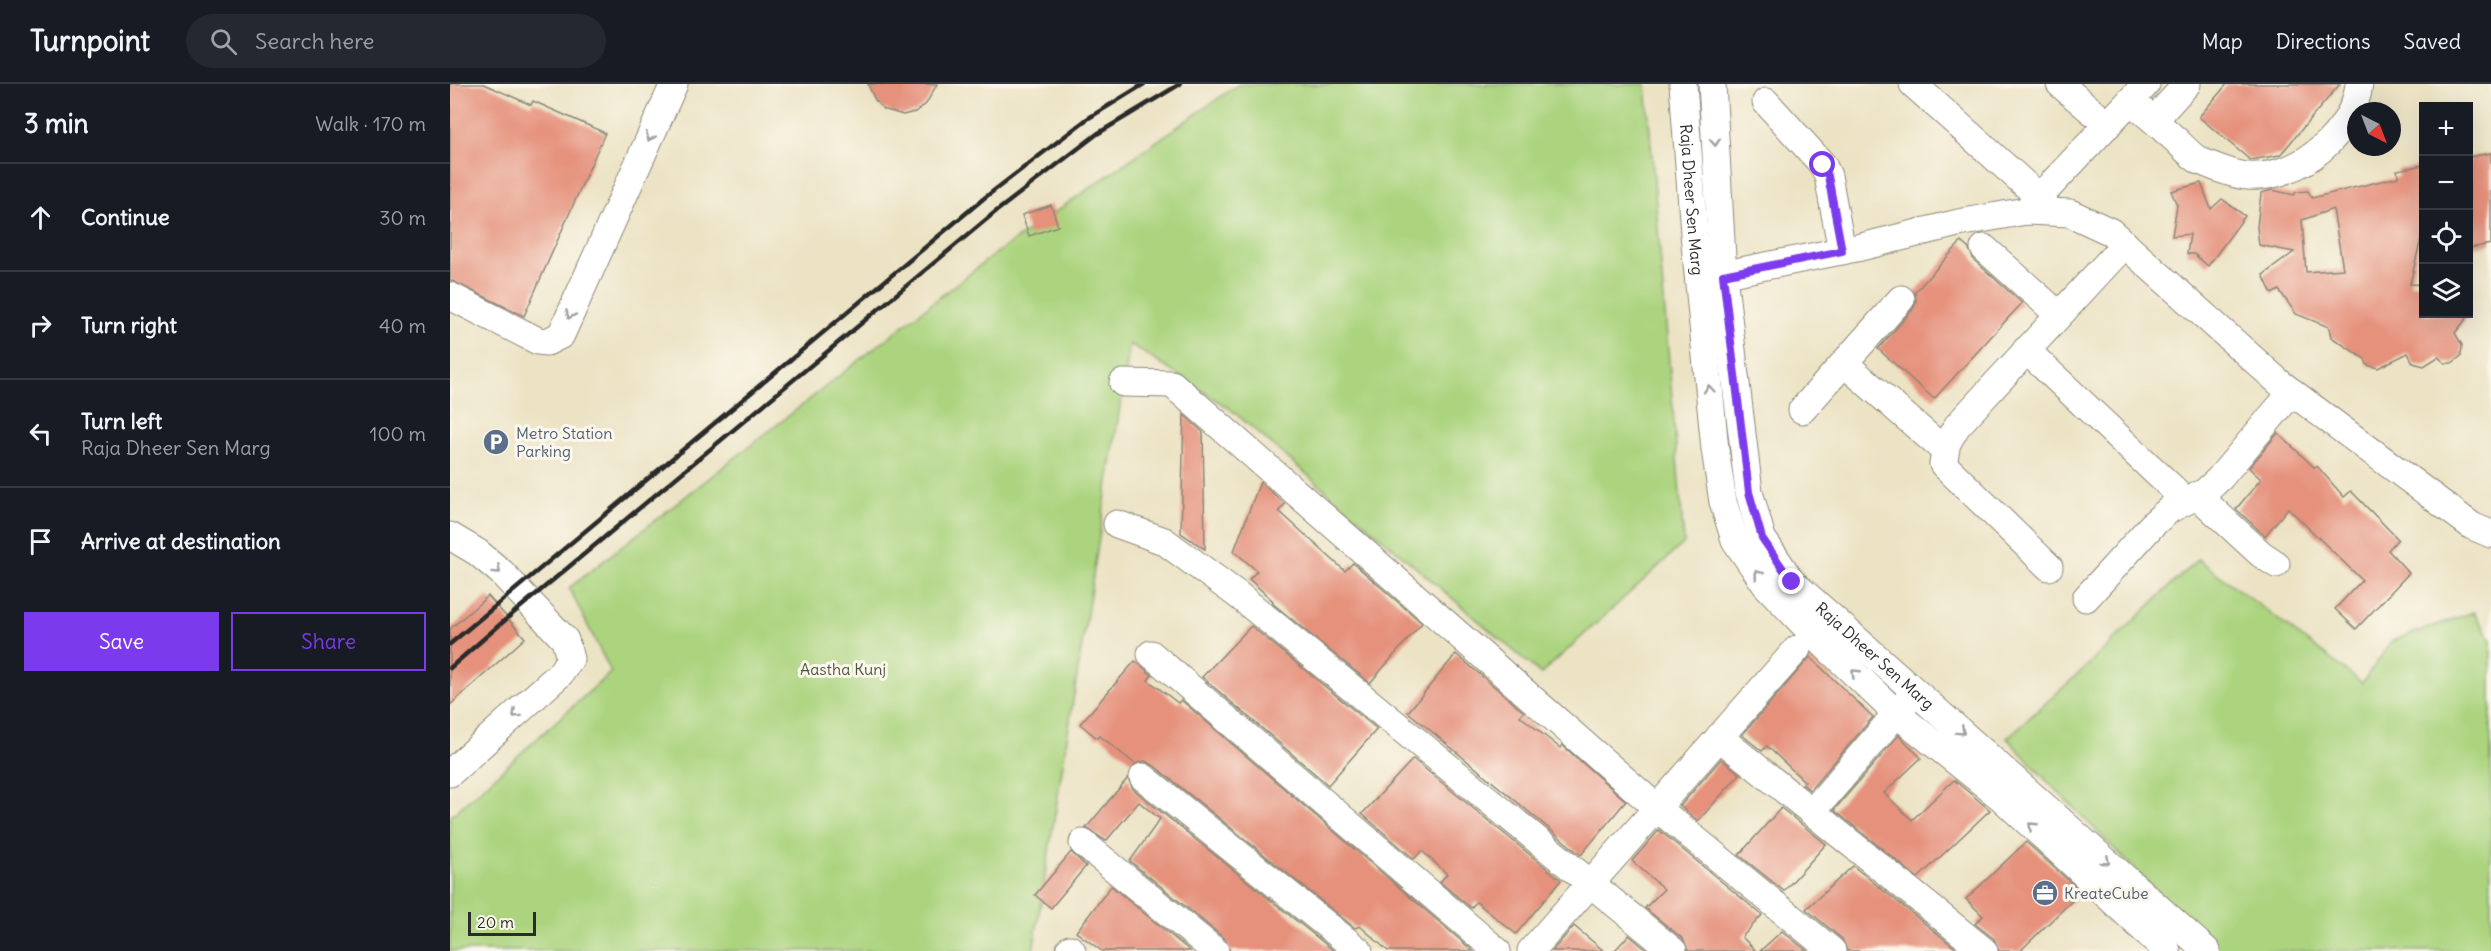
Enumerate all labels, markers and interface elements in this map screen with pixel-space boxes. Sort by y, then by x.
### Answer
search box [186,14,606,68]
text: Turnpoint [30,23,150,59]
icon: search [207,25,240,58]
text: Search here [255,27,374,55]
text: Map [2202,28,2243,55]
text: Directions [2276,28,2370,55]
text: Saved [2403,28,2461,55]
north arrow [2347,102,2401,156]
map controls [2419,102,2473,318]
button: + [2419,102,2473,156]
text: 3 min [24,107,89,140]
text: Walk · 170 m [315,111,426,136]
street label: Raja Dheer Sen Marg [1676,123,1708,276]
one-way arrow [645,130,657,141]
one-way arrow [1709,138,1722,147]
route start [1809,151,1835,177]
button: − [2419,156,2473,210]
icon: ahead [24,201,57,234]
text: Continue [81,203,170,231]
text: 30 m [379,205,426,230]
button: locate [2419,210,2473,264]
button: layers [2419,264,2473,318]
icon: right [24,309,57,342]
one-way arrow [565,309,577,320]
text: Turn right [81,311,177,339]
text: 40 m [379,313,426,338]
one-way arrow [1703,384,1716,393]
text: Turn left [81,407,162,435]
icon: left [24,417,57,450]
text: 100 m [369,421,426,446]
place label: Metro Station Parking [516,423,612,461]
parking icon: Metro Station Parking [481,427,511,457]
text: Raja Dheer Sen Marg [81,435,271,460]
icon: arrive [24,525,57,558]
text: Arrive at destination [81,527,281,555]
one-way arrow [491,563,501,574]
route end [1778,568,1804,594]
one-way arrow [1754,570,1765,581]
street label: Raja Dheer Sen Marg [1812,598,1938,714]
button: Save [24,612,219,671]
button: Share [231,612,426,671]
park label: Aastha Kunj [800,659,886,679]
one-way arrow [1851,669,1862,680]
one-way arrow [512,707,523,718]
one-way arrow [1954,724,1965,735]
one-way arrow [2028,822,2038,833]
one-way arrow [2100,854,2110,865]
office icon: KreateCube [2030,878,2060,908]
place label: KreateCube [2064,883,2149,903]
scale bar [468,909,536,936]
text: 20 m [477,912,514,932]

